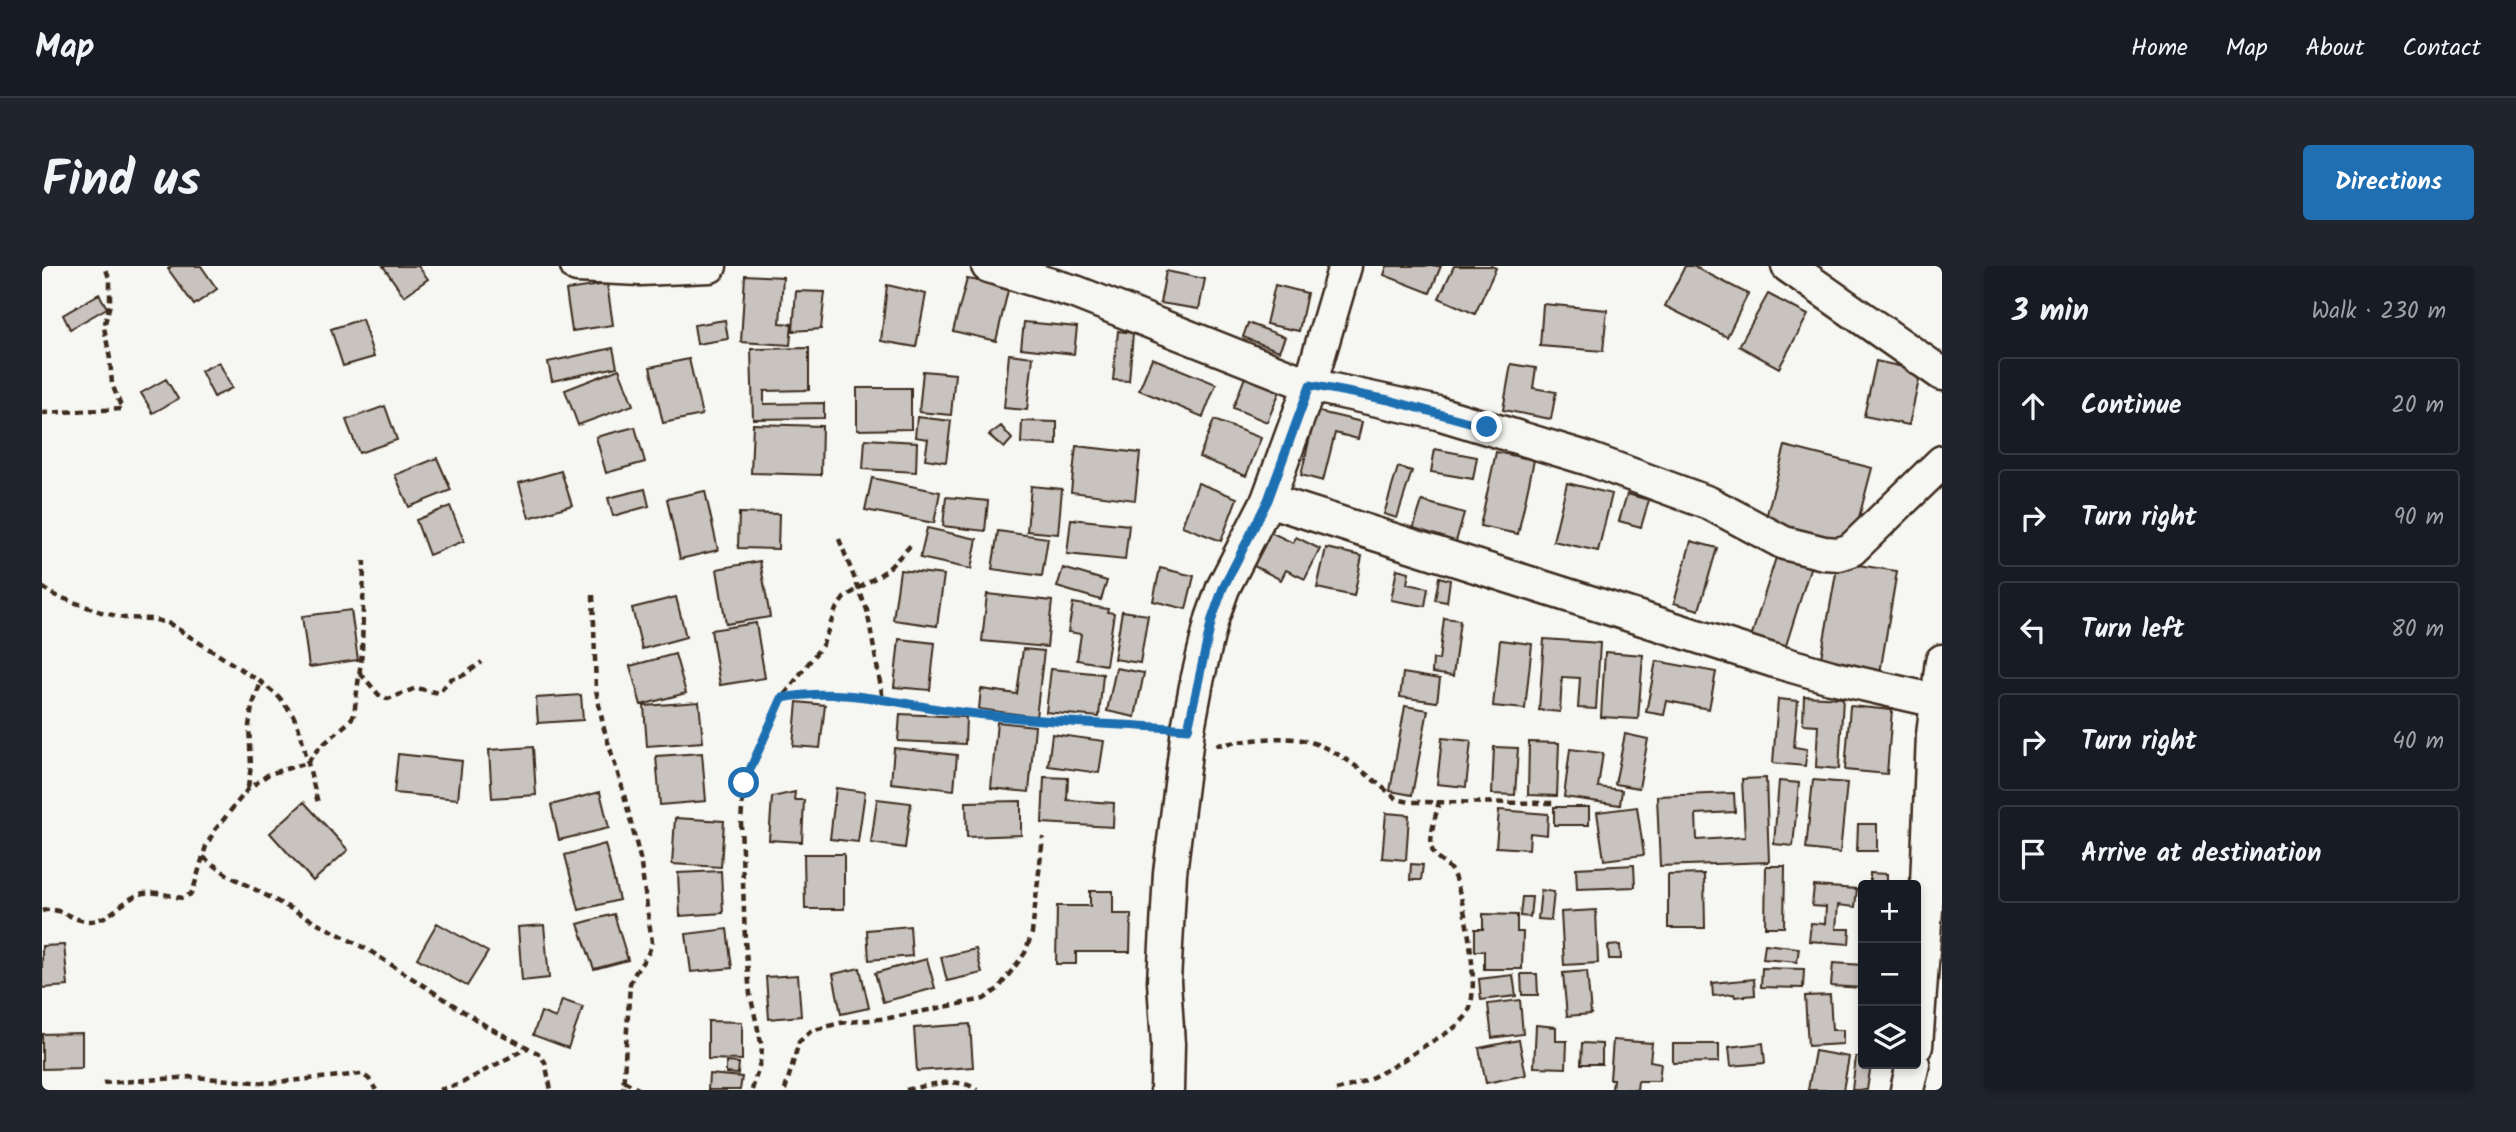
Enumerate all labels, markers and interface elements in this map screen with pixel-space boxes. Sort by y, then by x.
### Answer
text: Map [35,22,95,75]
text: Home [2131,29,2188,68]
text: Map [2226,29,2268,68]
text: About [2306,29,2364,68]
text: Contact [2402,29,2481,68]
text: Find us [42,143,200,221]
button: Directions [2303,145,2474,220]
text: 3 min [2012,288,2089,336]
text: Walk · 230 m [2311,294,2446,330]
text: Continue [2081,385,2182,427]
icon: ahead [2014,387,2052,425]
text: 20 m [2392,388,2444,424]
route end [1471,411,1502,442]
text: Turn right [2081,497,2197,539]
icon: right [2014,499,2052,537]
text: 90 m [2394,500,2444,536]
text: Turn left [2081,609,2184,651]
icon: left [2014,611,2052,649]
text: 80 m [2391,612,2444,648]
text: Turn right [2081,721,2197,763]
icon: right [2014,723,2052,761]
text: 40 m [2392,724,2444,760]
route start [728,767,759,798]
text: Arrive at destination [2081,833,2321,875]
icon: arrive [2014,835,2052,873]
map controls [1858,880,1921,1069]
button: + [1858,880,1921,943]
button: − [1858,943,1921,1006]
button: layers [1858,1006,1921,1069]

